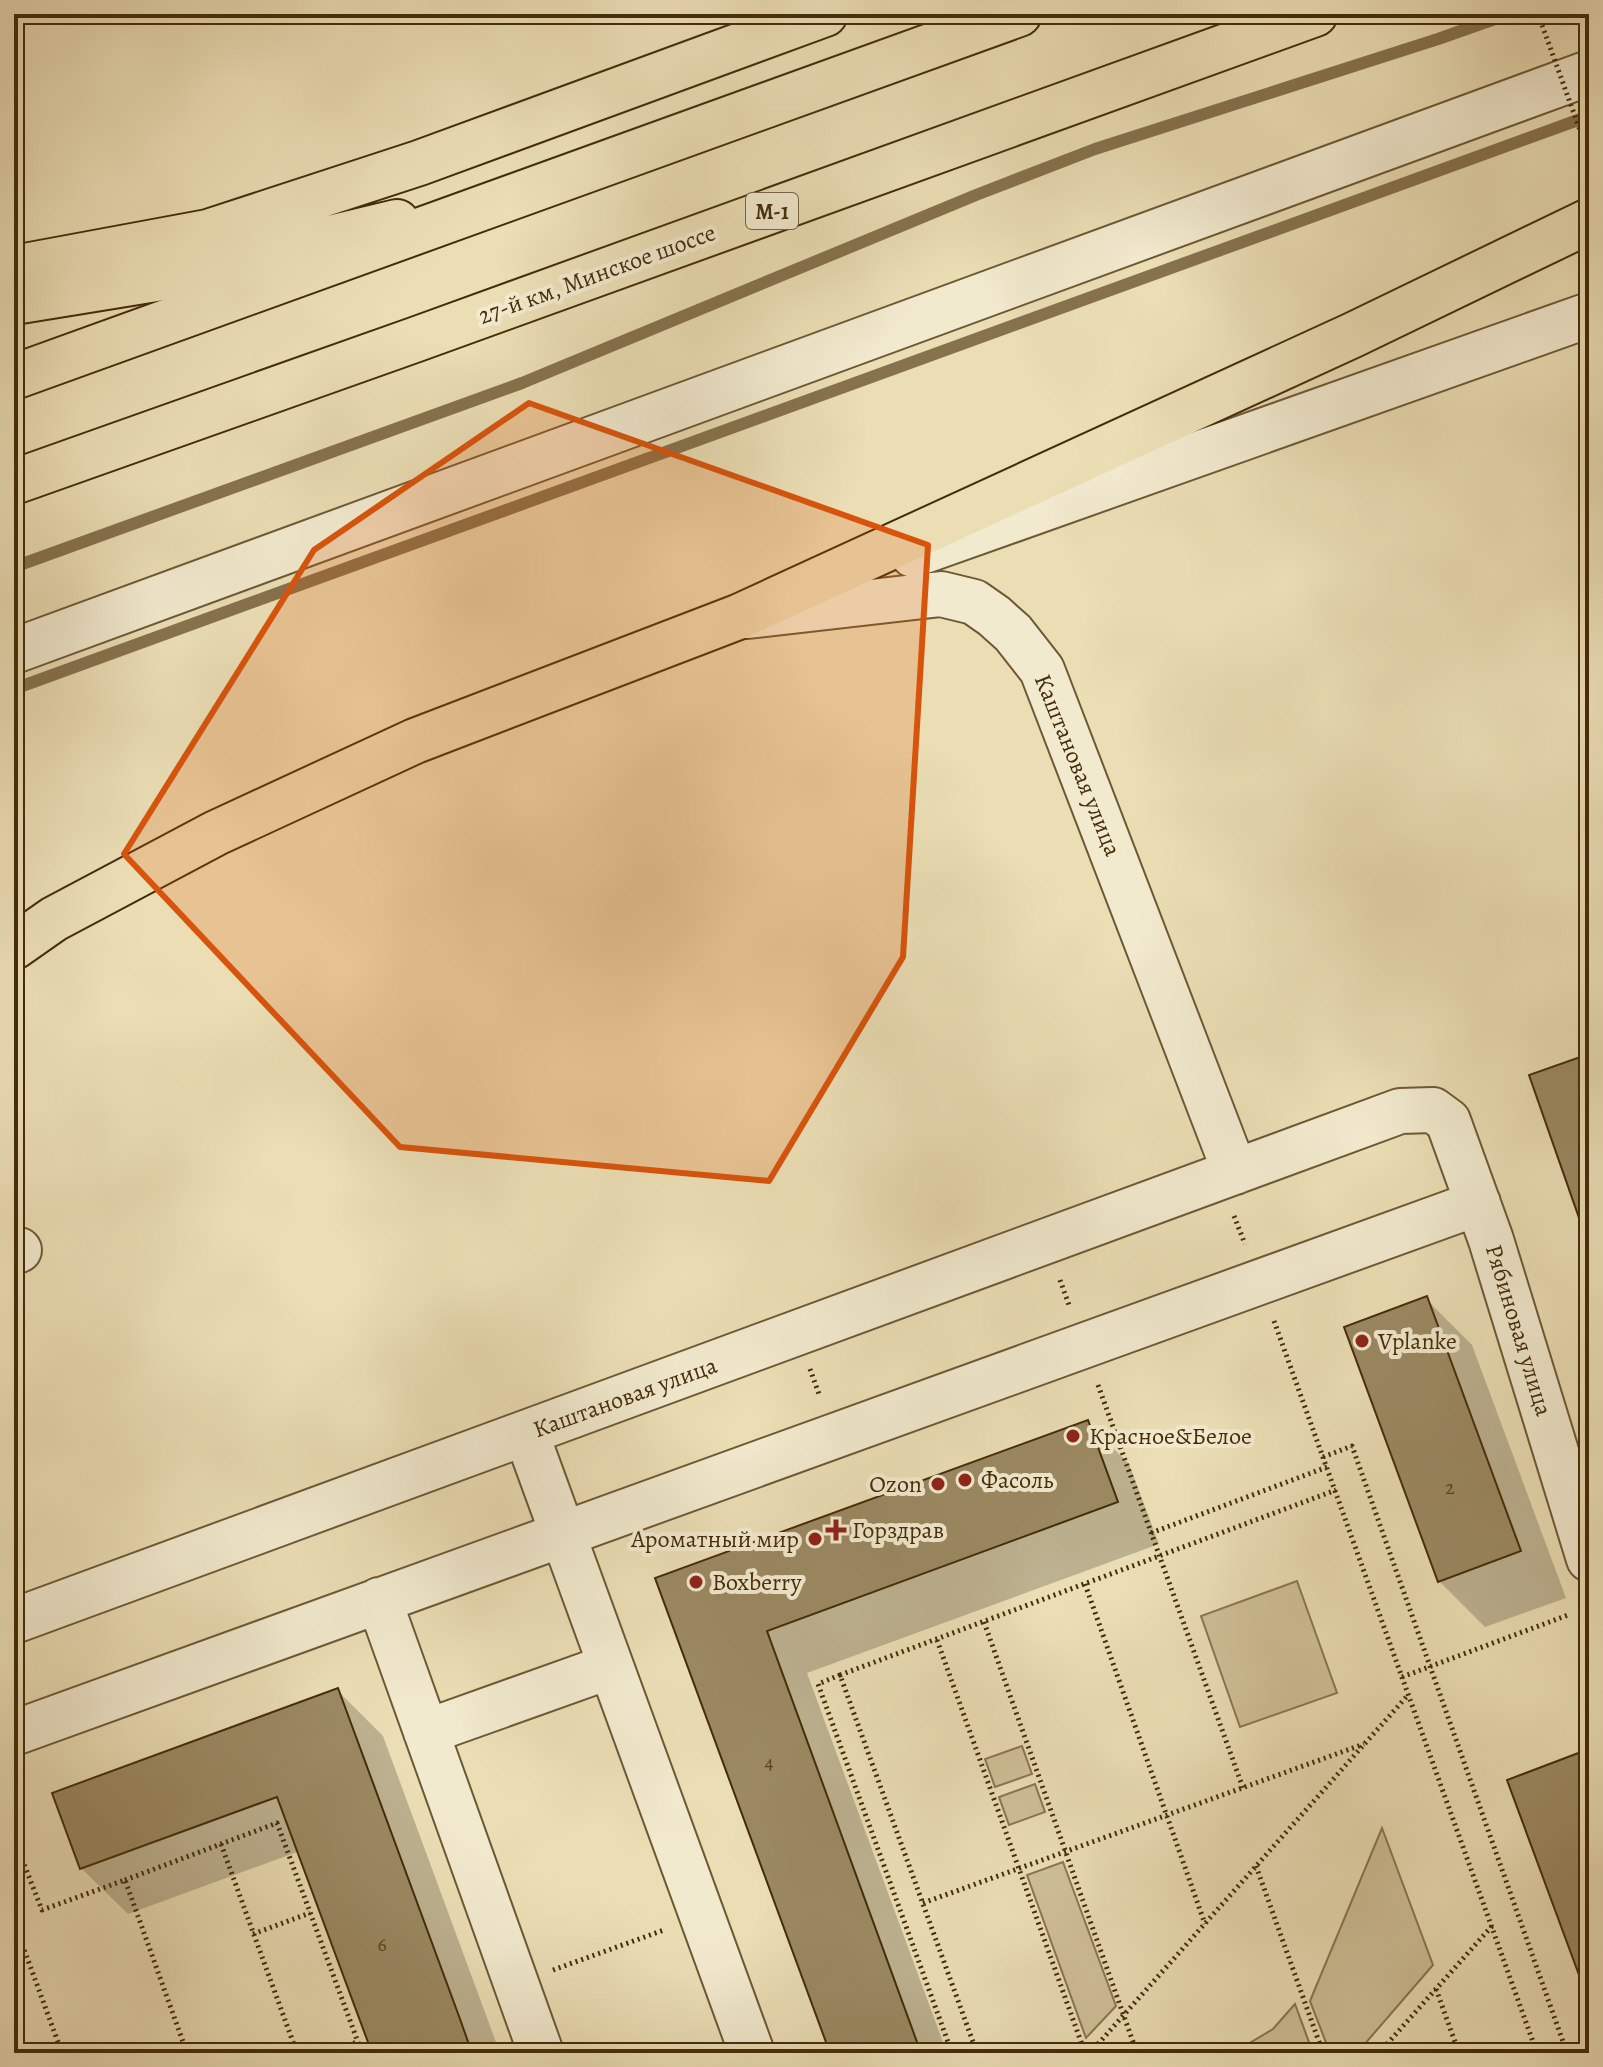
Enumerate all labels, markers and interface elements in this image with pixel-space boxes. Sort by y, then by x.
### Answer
road number: М-1 [746,193,798,229]
street label: 27-й км, Минское шоссе [474,216,720,332]
street label: Каштановая улица [1027,669,1129,861]
street label: Рябиновая улица [1478,1240,1560,1420]
place label: Vplanke [1377,1325,1457,1357]
marker: Vplanke [1353,1332,1371,1350]
street label: Каштановая улица [529,1349,721,1445]
place label: Красное&Белое [1089,1420,1252,1452]
marker: Красное&Белое [1064,1427,1082,1445]
place label: Фасоль [981,1464,1054,1496]
place label: Ozon [869,1468,922,1500]
marker: Фасоль [956,1471,974,1489]
house number: 2 [1445,1474,1455,1501]
marker: Ozon [929,1475,947,1493]
place label: Горздрав [852,1514,944,1546]
marker: Горздрав [827,1521,845,1539]
place label: Ароматный мир [630,1523,799,1555]
marker: Ароматный мир [806,1530,824,1548]
place label: Boxberry [712,1566,802,1598]
marker: Boxberry [687,1573,705,1591]
house number: 4 [764,1749,774,1776]
house number: 6 [377,1931,387,1958]

